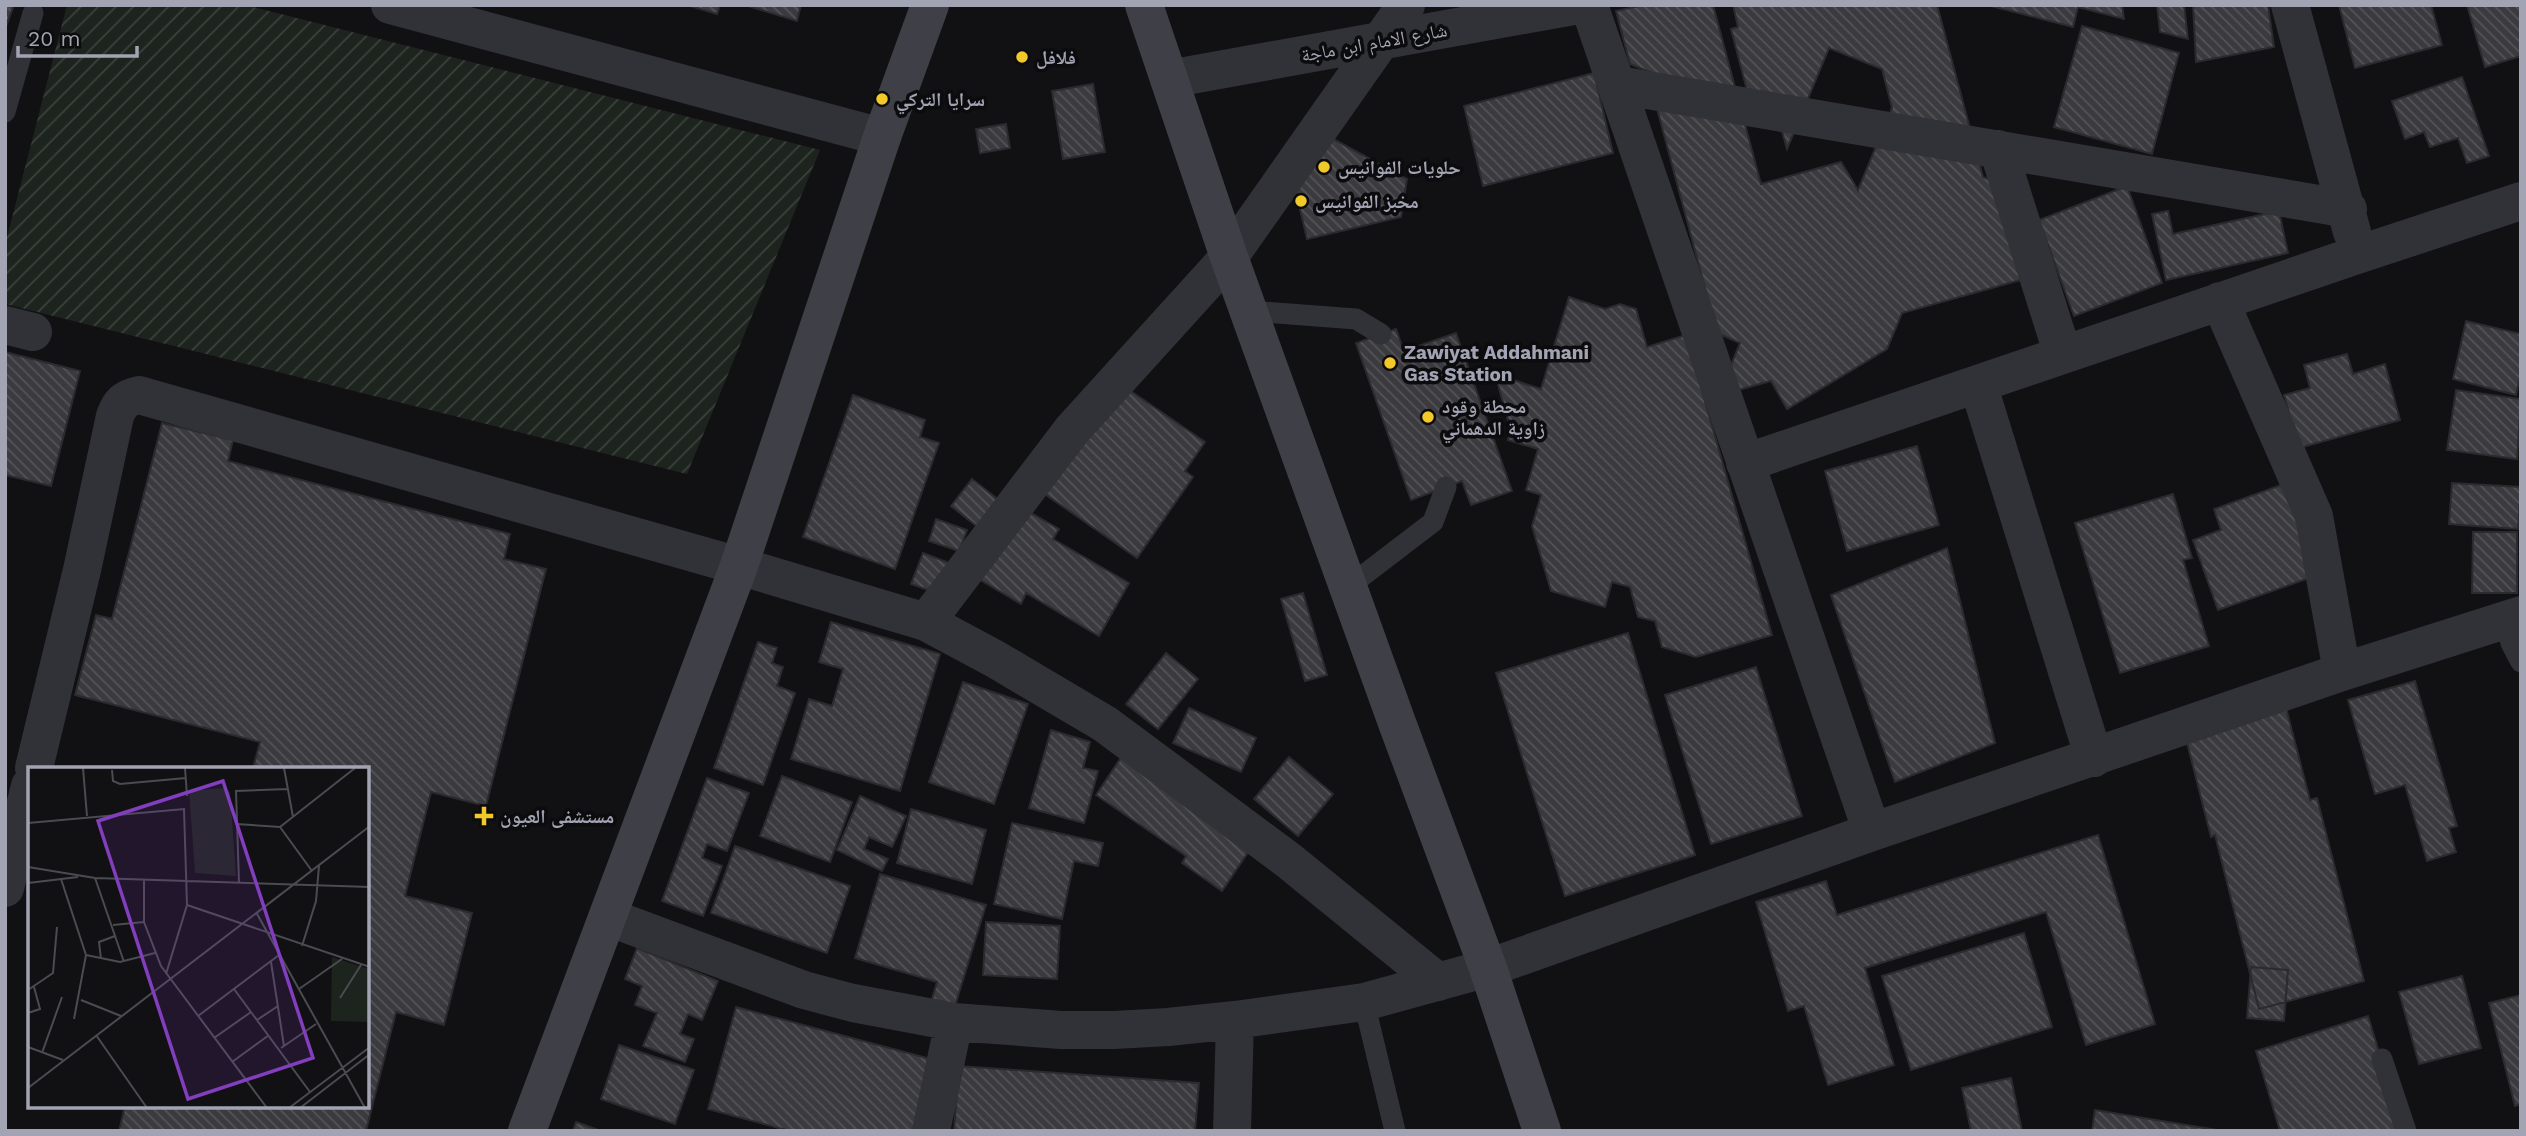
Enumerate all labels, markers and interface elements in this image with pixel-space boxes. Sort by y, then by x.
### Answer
scale bar [18,14,136,58]
street label: شارع الامام ابن ماجة [1299,18,1449,69]
text: 20 m [28,26,80,51]
place label: فلافل [1036,46,1076,69]
marker: فلافل [1014,49,1030,65]
place label: سرايا التركي [896,88,985,115]
marker: سرايا التركي [874,91,890,107]
place label: حلويات الفوانيس [1338,156,1461,179]
marker: حلويات الفوانيس [1316,159,1332,175]
place label: مخبز الفوانيس [1315,190,1419,213]
marker: مخبز الفوانيس [1293,193,1309,209]
place label: Zawiyat Addahmani Gas Station [1404,341,1589,386]
marker: Zawiyat Addahmani Gas Station [1382,355,1398,371]
place label: محطة وقود زاوية الدهماني [1442,395,1545,444]
marker: محطة وقود زاوية الدهماني [1420,409,1436,425]
inset map [28,767,369,1108]
place label: مستشفى العيون [500,805,614,828]
marker: مستشفى العيون [474,806,494,826]

